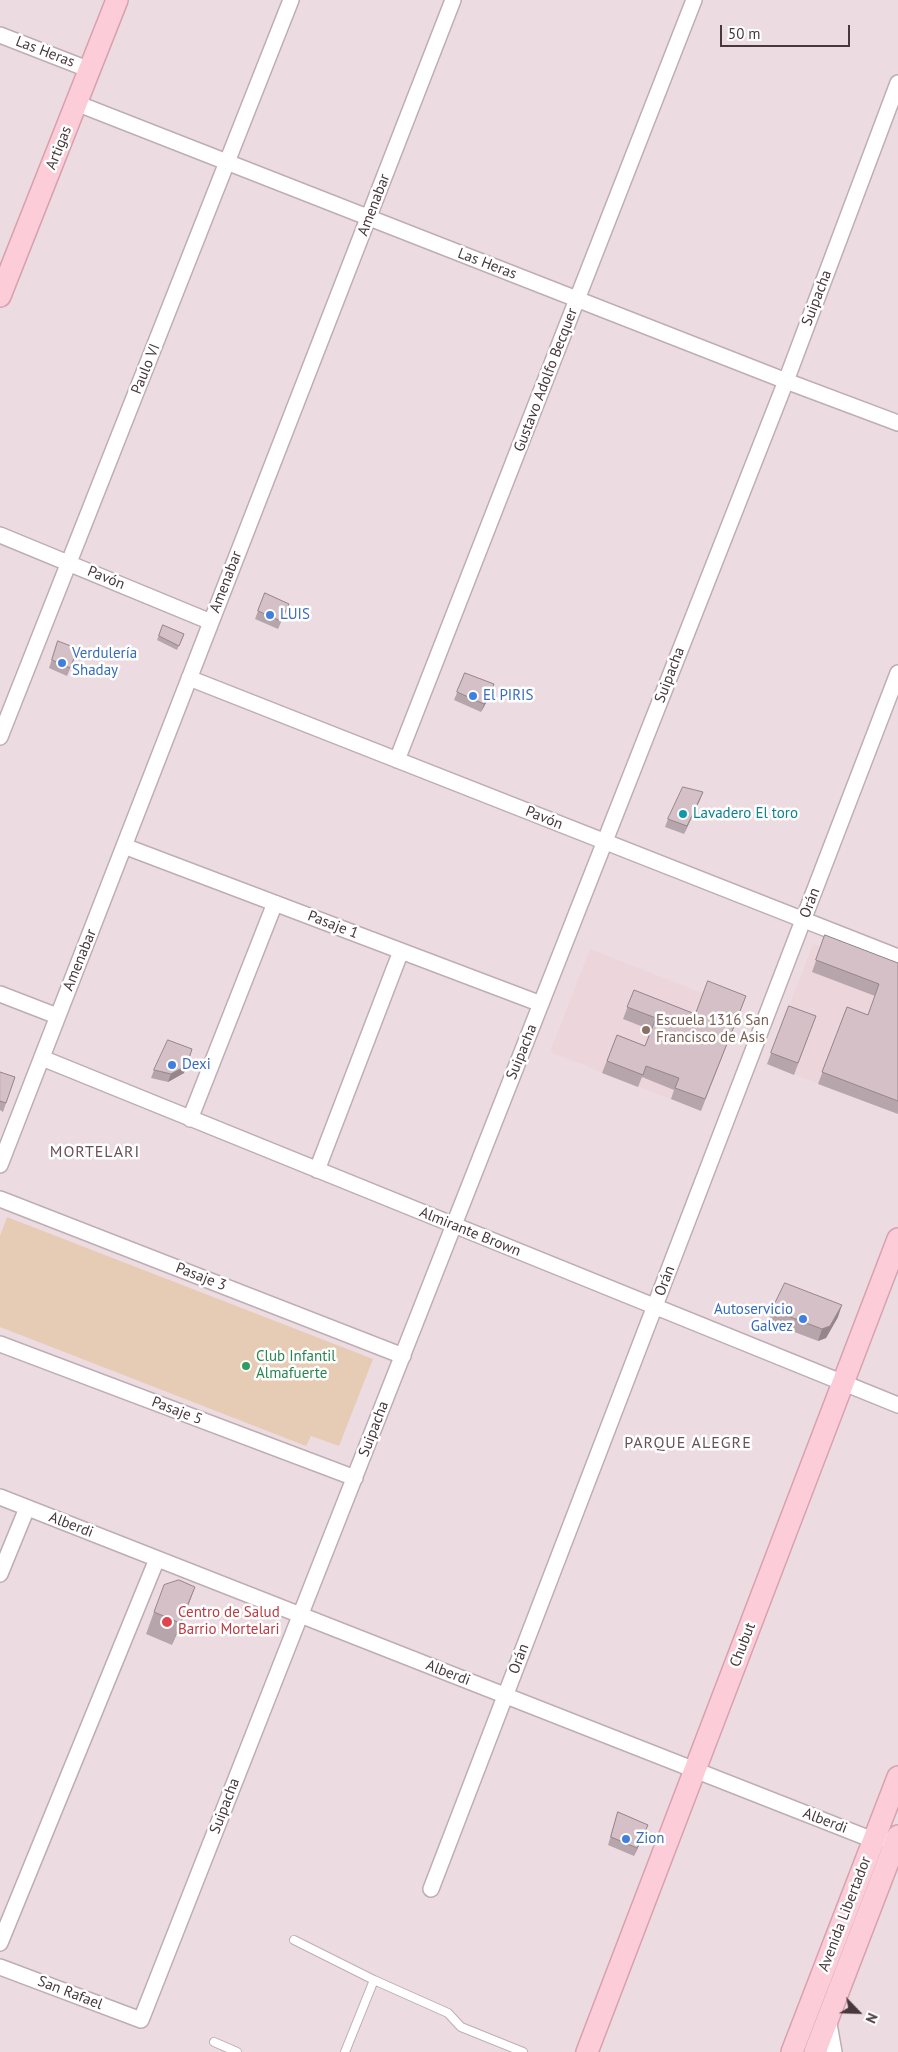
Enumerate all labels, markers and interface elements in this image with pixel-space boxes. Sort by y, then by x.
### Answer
scale bar [723,15,853,47]
text: 50 m [728,24,761,43]
street label: Las Heras [13,33,77,71]
street label: Artigas [42,124,76,172]
street label: Amenabar [354,171,394,239]
street label: Las Heras [455,245,519,283]
street label: Suipacha [798,268,836,328]
street label: Gustavo Adolfo Becquer [510,306,582,454]
street label: Paulo VI [128,341,164,397]
street label: Amenabar [206,548,246,616]
street label: Pavón [85,562,127,594]
place label: LUIS [280,606,310,624]
marker: LUIS [264,609,276,621]
place label: Verdulería Shaday [72,645,137,680]
street label: Suipacha [651,645,689,705]
marker: Verdulería Shaday [56,657,68,669]
place label: El PIRIS [483,687,533,705]
marker: El PIRIS [467,690,479,702]
street label: Pavón [523,802,565,834]
place label: Lavadero El toro [693,805,798,823]
marker: Lavadero El toro [677,808,689,820]
street label: Orán [796,885,824,921]
street label: Pasaje 1 [305,907,361,943]
street label: Amenabar [60,927,100,993]
place label: Escuela 1316 San Francisco de Asis [656,1012,769,1047]
street label: Suipacha [503,1022,541,1082]
marker: Escuela 1316 San Francisco de Asis [640,1024,652,1036]
place label: Dexi [182,1056,211,1074]
marker: Dexi [166,1059,178,1071]
district label: MORTELARI [49,1142,141,1162]
street label: Almirante Brown [417,1203,523,1261]
street label: Pasaje 3 [173,1259,229,1295]
street label: Orán [651,1263,679,1299]
place label: Autoservicio Galvez [714,1301,793,1336]
marker: Autoservicio Galvez [797,1313,809,1325]
place label: Club Infantil Almafuerte [256,1348,336,1383]
marker: Club Infantil Almafuerte [240,1360,252,1372]
street label: Pasaje 5 [149,1393,205,1429]
street label: Suipacha [355,1399,393,1459]
district label: PARQUE ALEGRE [623,1433,753,1453]
street label: Alberdi [46,1508,96,1542]
place label: Centro de Salud Barrio Mortelari [178,1604,280,1639]
marker: Centro de Salud Barrio Mortelari [160,1615,174,1629]
street label: Chubut [726,1620,760,1670]
street label: Orán [505,1641,533,1677]
street label: Alberdi [423,1656,473,1690]
street label: Suipacha [206,1776,244,1836]
street label: Alberdi [800,1804,850,1838]
place label: Zion [636,1830,664,1848]
marker: Zion [620,1833,632,1845]
street label: Avenida Libertador [815,1854,875,1974]
street label: San Rafael [35,1972,105,2014]
north arrow [833,1987,883,2037]
text: N [862,2010,882,2026]

